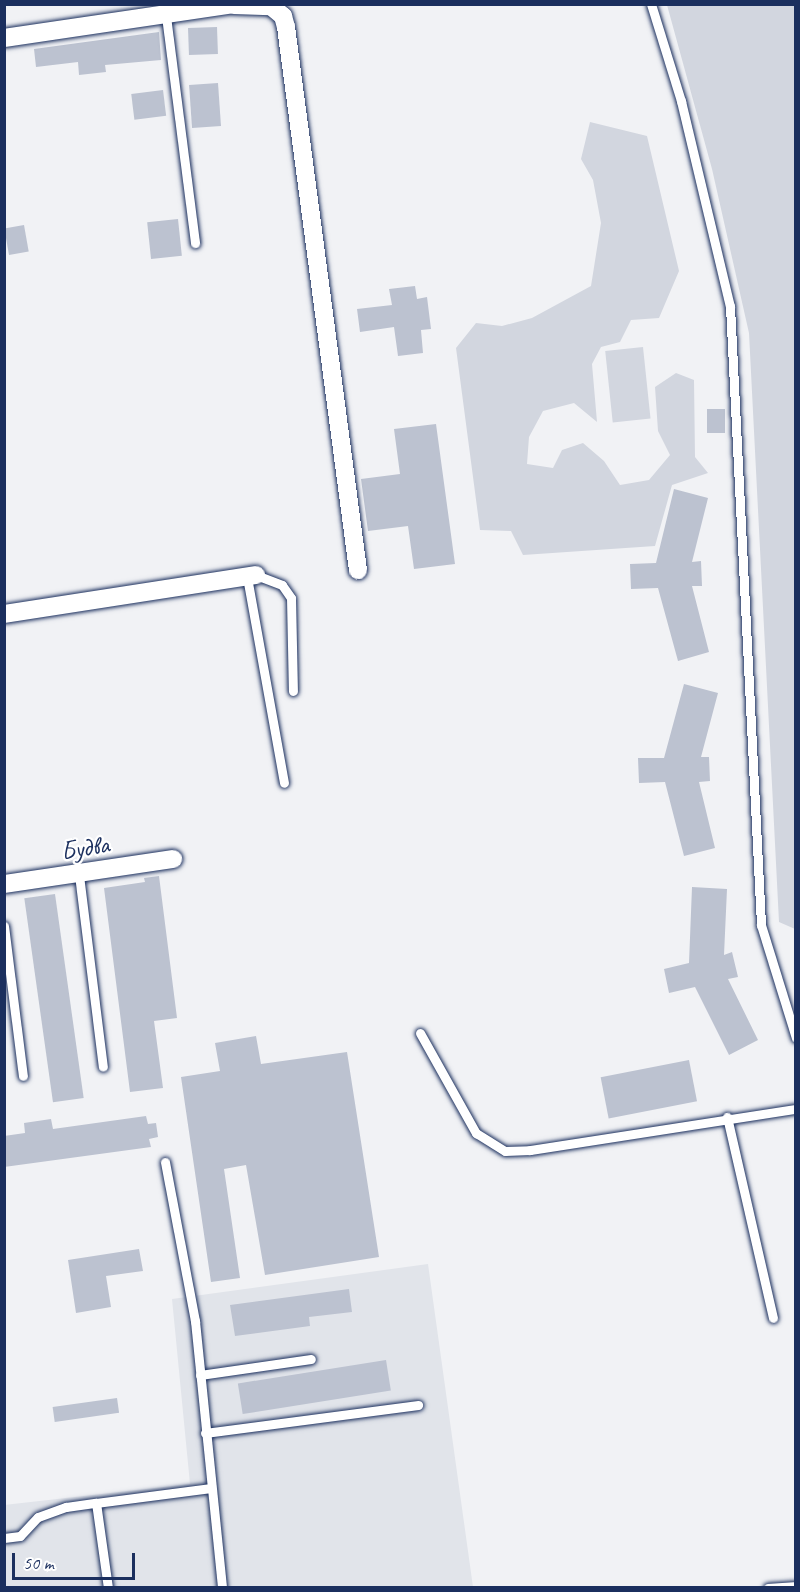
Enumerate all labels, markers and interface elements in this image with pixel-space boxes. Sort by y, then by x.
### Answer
street label: Будва [59,829,111,867]
scale bar [15,1541,138,1579]
text: 50 m [23,1552,54,1574]

